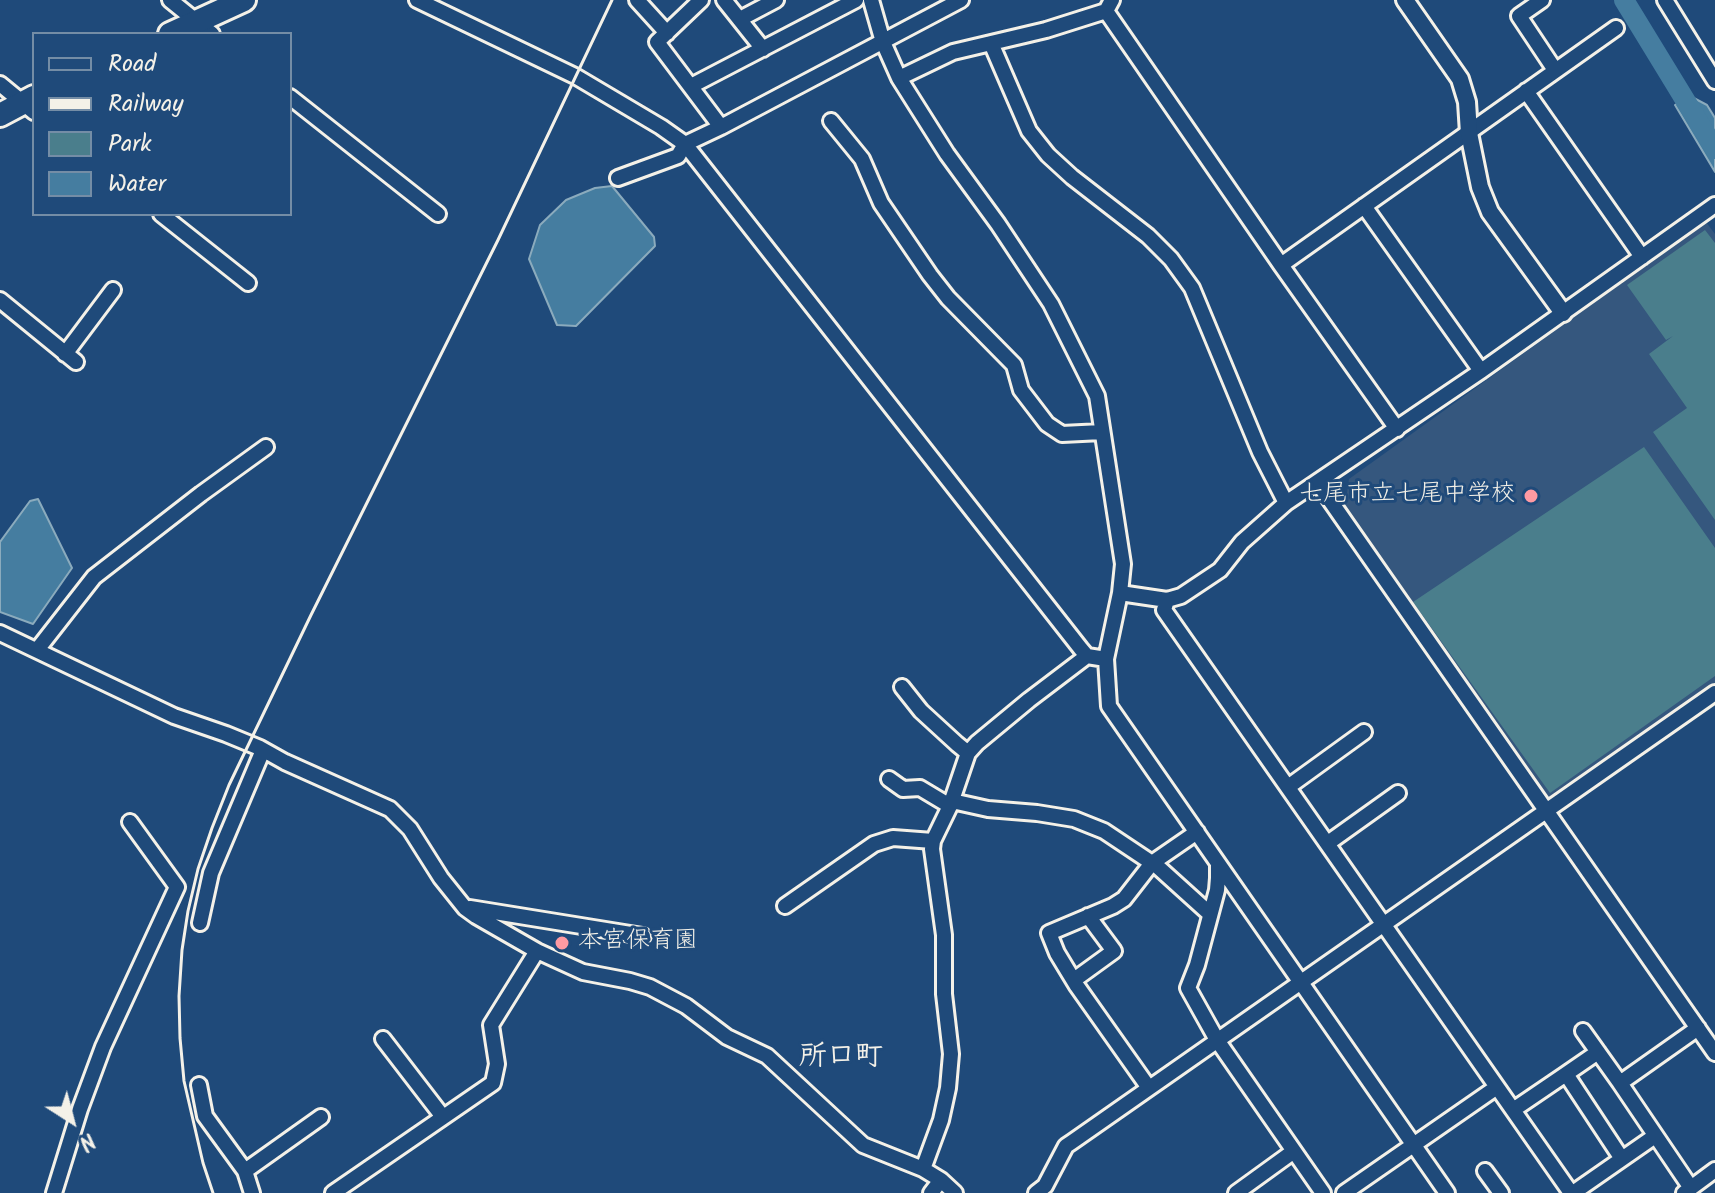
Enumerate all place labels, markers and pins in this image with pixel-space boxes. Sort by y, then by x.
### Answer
place label: 七尾市立七尾中学校 [1299,482,1515,510]
marker: 七尾市立七尾中学校 [1522,487,1540,505]
place label: 本宮保育園 [578,929,698,957]
marker: 本宮保育園 [553,934,571,952]

